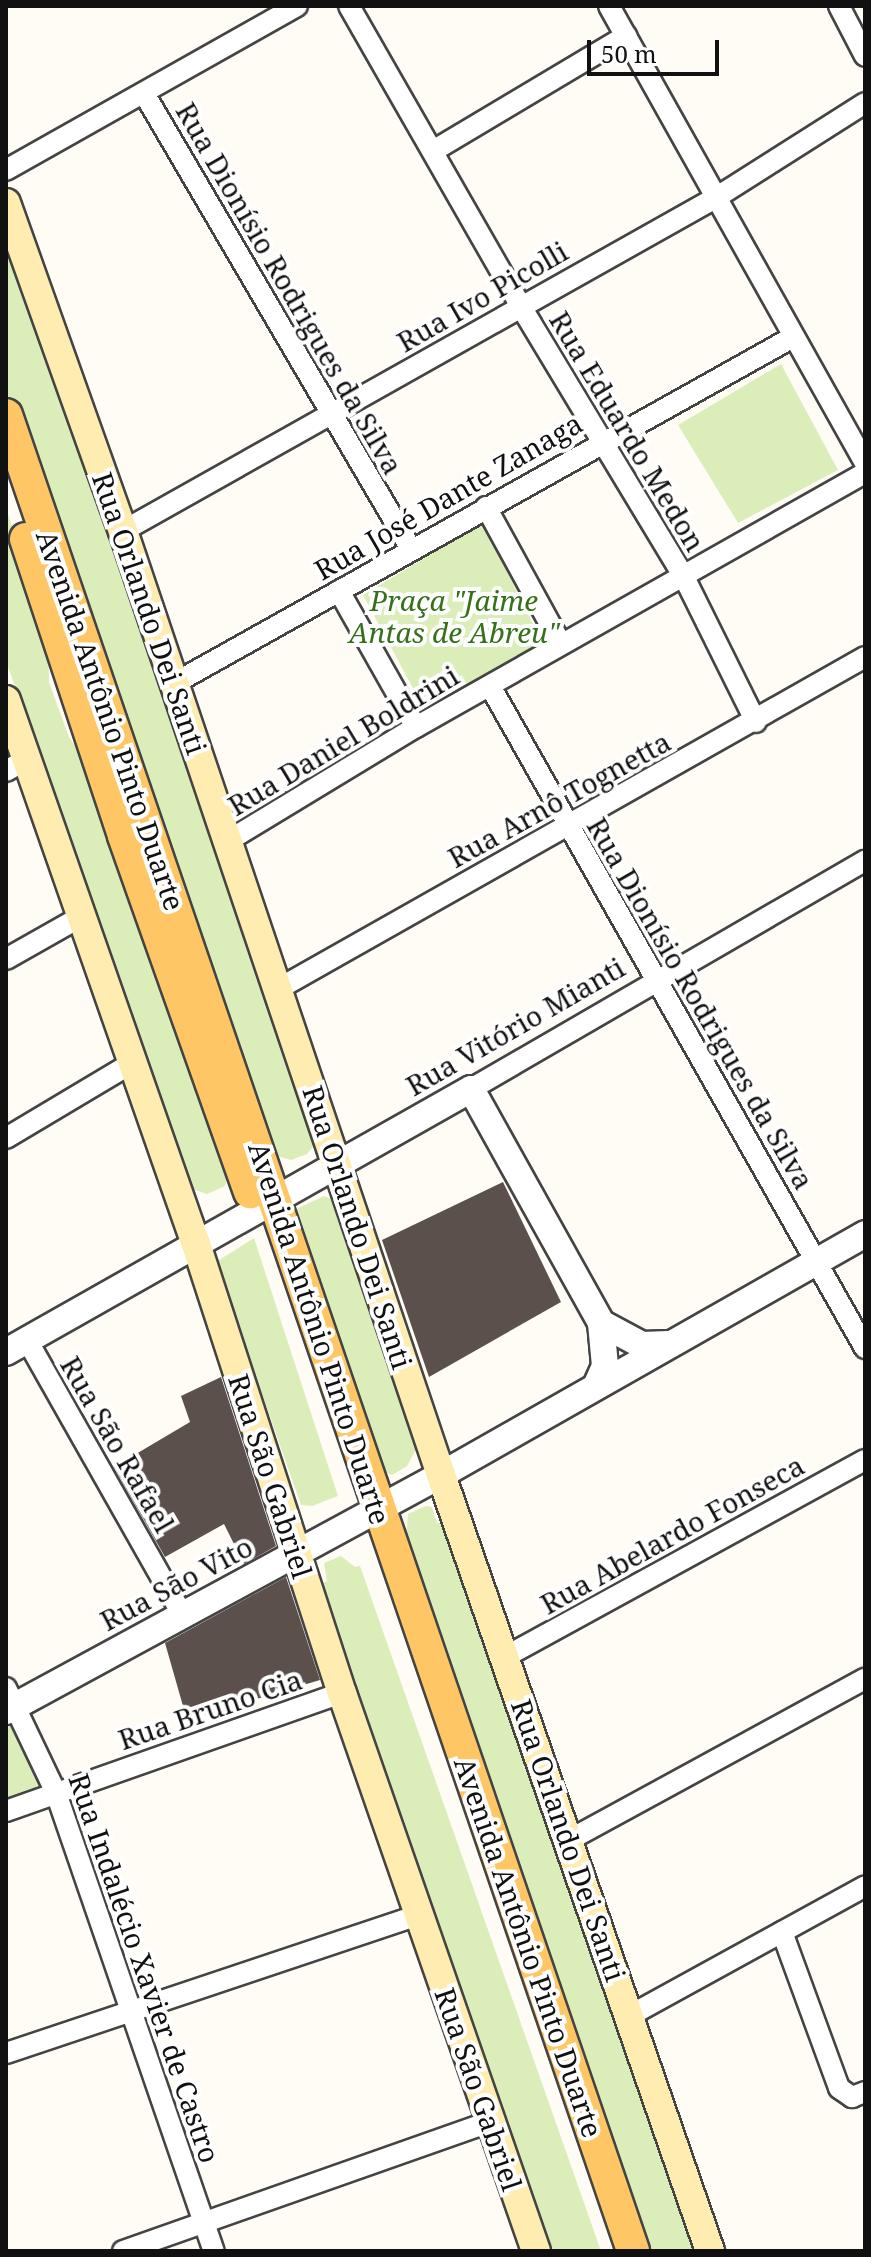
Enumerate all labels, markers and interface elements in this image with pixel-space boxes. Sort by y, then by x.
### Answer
scale bar [591,24,723,74]
text: 50 m [601,37,657,70]
street label: Rua Dionísio Rodrigues da Silva [170,96,410,480]
street label: Rua Ivo Picolli [391,234,573,358]
street label: Rua Eduardo Medon [543,305,713,557]
street label: Rua José Dante Zanaga [308,406,588,586]
street label: Rua Orlando Dei Santi [86,468,214,758]
street label: Avenida Antônio Pinto Duarte [30,525,192,915]
park label: Praça "Jaime Antas de Abreu" [349,583,559,649]
street label: Rua Daniel Boldrini [222,658,464,822]
street label: Rua Arnô Tognetta [442,724,676,874]
street label: Rua Dionísio Rodrigues da Silva [581,811,821,1195]
street label: Rua Vitório Mianti [400,950,630,1102]
street label: Rua Orlando Dei Santi [296,1081,420,1373]
street label: Avenida Antônio Pinto Duarte [242,1138,398,1528]
street label: Rua São Rafael [54,1350,182,1538]
street label: Rua São Gabriel [222,1370,320,1582]
street label: Rua Abelardo Fonseca [534,1448,810,1620]
street label: Rua São Vito [94,1529,258,1637]
street label: Rua Bruno Cia [114,1662,306,1756]
street label: Rua Orlando Dei Santi [505,1695,633,1985]
street label: Avenida Antônio Pinto Duarte [448,1752,610,2142]
street label: Rua Indalécio Xavier de Castro [62,1769,228,2167]
street label: Rua São Gabriel [429,1983,529,2195]

